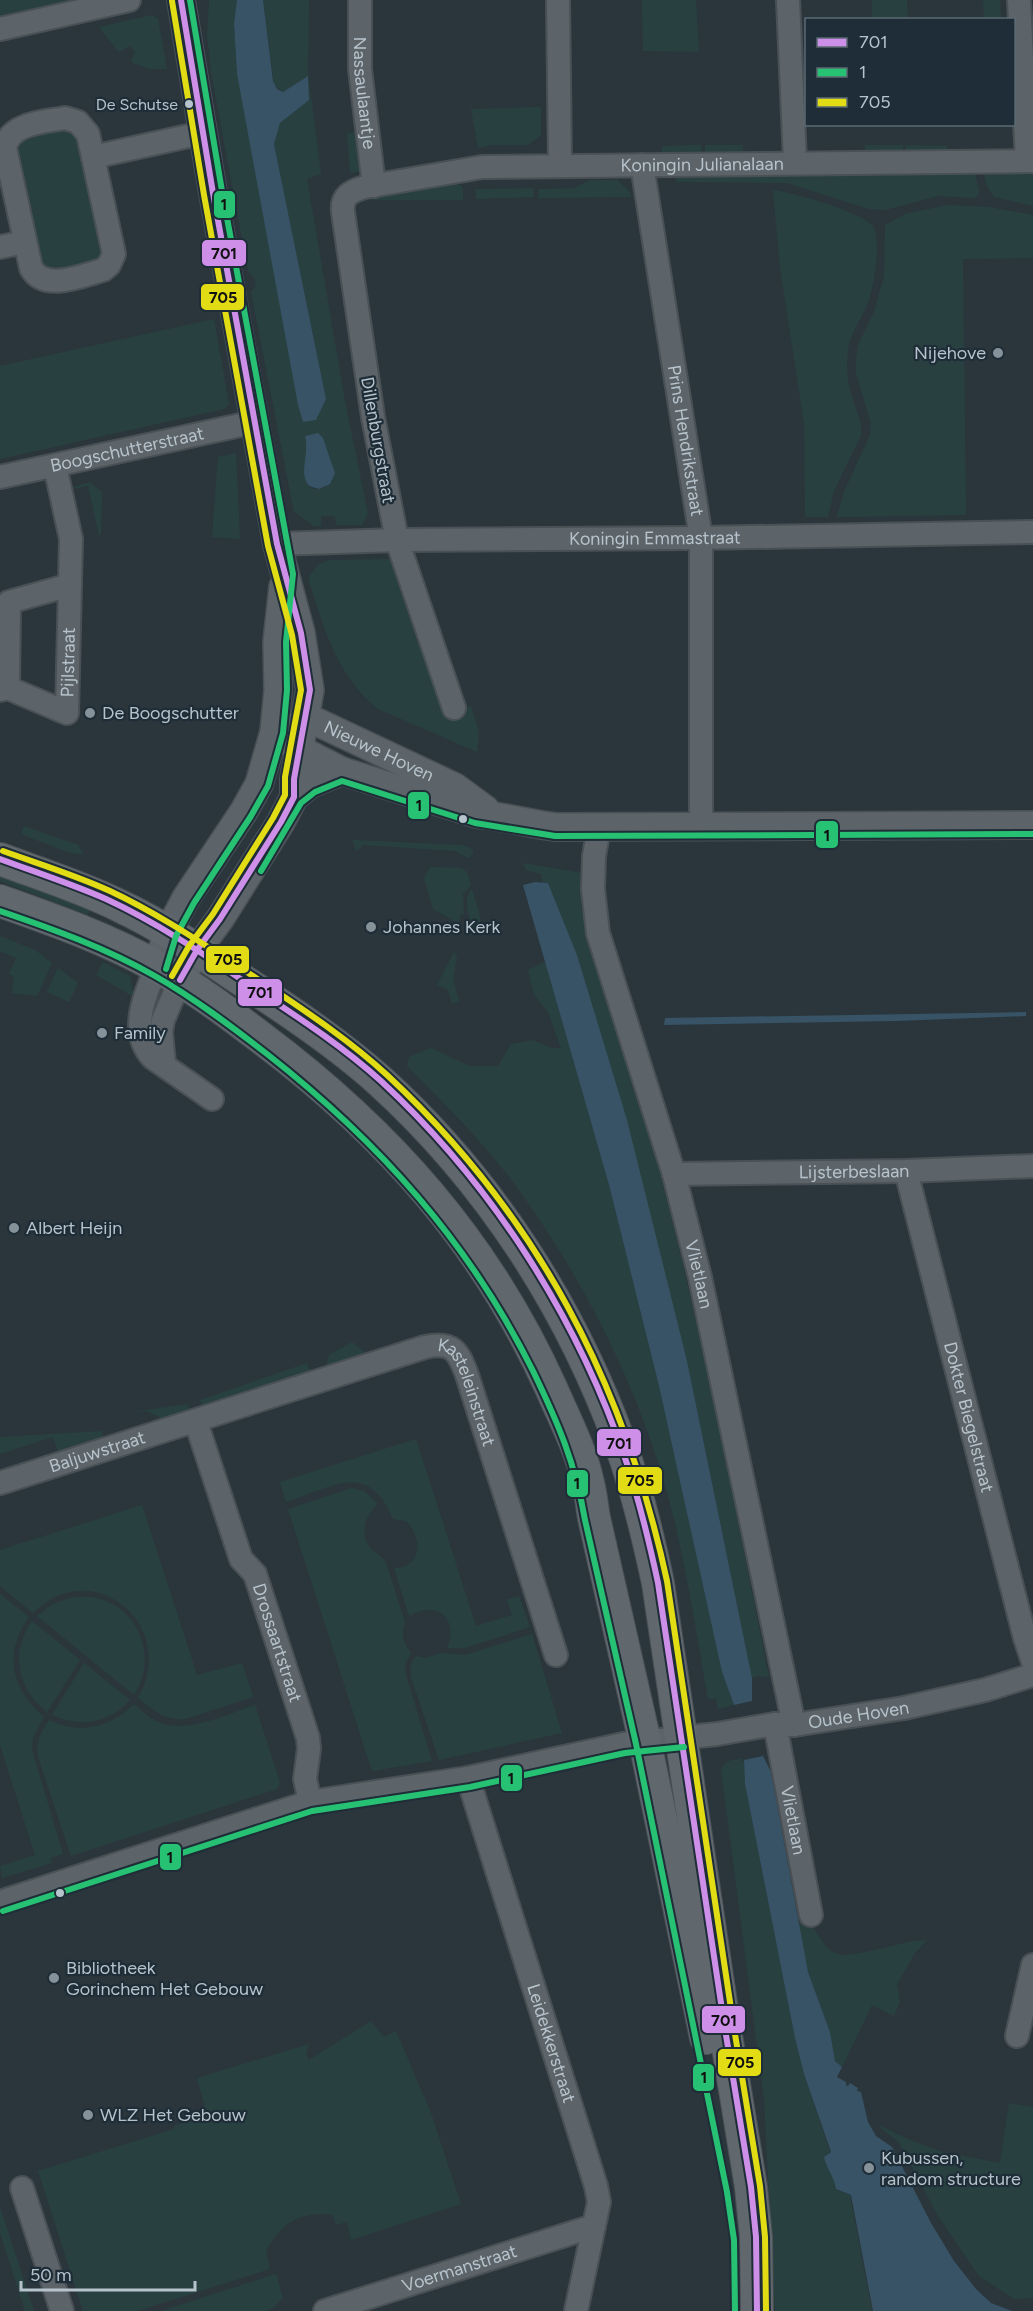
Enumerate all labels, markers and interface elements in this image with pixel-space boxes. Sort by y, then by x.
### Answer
legend [805,18,1015,126]
text: 701 [859,31,888,53]
street label: Nassaulaantje [349,36,381,150]
text: 1 [859,61,866,83]
text: 705 [859,91,891,113]
place label: De Schutse [96,95,178,114]
marker: De Schutse [183,98,195,110]
street label: Koningin Julianalaan [620,153,784,176]
line badge: 1 [213,190,236,219]
text: 1 [221,195,227,214]
line badge: 701 [201,239,247,267]
text: 701 [211,244,237,263]
line badge: 705 [200,283,245,311]
text: 705 [209,288,237,307]
place label: Nijehove [914,342,986,364]
marker: Nijehove [991,346,1005,360]
street label: Prins Hendrikstraat [663,363,708,518]
street label: Dillenburgstraat [356,375,400,505]
street label: Boogschutterstraat [48,422,206,477]
street label: Koningin Emmastraat [569,526,741,550]
street label: Pijlstraat [56,627,80,698]
place label: De Boogschutter [102,702,239,724]
marker: De Boogschutter [83,706,97,720]
street label: Nieuwe Hoven [320,716,437,786]
line badge: 1 [407,791,430,820]
text: 1 [416,796,422,815]
unlabelled marker [457,813,469,825]
line badge: 1 [815,820,839,849]
text: 1 [824,826,830,845]
place label: Johannes Kerk [383,916,500,938]
marker: Johannes Kerk [364,920,378,934]
line badge: 705 [205,945,250,974]
text: 705 [214,950,242,969]
line badge: 701 [237,978,283,1007]
text: 701 [247,983,273,1002]
place label: Family [114,1022,166,1044]
marker: Family [95,1026,109,1040]
street label: Lijsterbeslaan [799,1160,909,1183]
place label: Albert Heijn [26,1217,122,1239]
marker: Albert Heijn [7,1221,21,1235]
street label: Vlietlaan [680,1238,717,1311]
street label: Kasteleinstraat [436,1334,500,1449]
street label: Dokter Biegelstraat [939,1340,999,1495]
street label: Baljuwstraat [46,1426,148,1478]
line badge: 701 [596,1428,642,1457]
text: 701 [606,1434,632,1453]
line badge: 705 [617,1466,663,1495]
line badge: 1 [566,1469,589,1498]
text: 705 [626,1471,654,1490]
text: 1 [574,1474,580,1493]
street label: Drossaartstraat [248,1581,307,1705]
street label: Oude Hoven [807,1696,911,1734]
line badge: 1 [500,1764,523,1792]
text: 1 [508,1769,514,1788]
street label: Vlietlaan [776,1784,810,1857]
line badge: 1 [159,1843,182,1871]
text: 1 [167,1848,173,1867]
unlabelled marker [54,1887,66,1899]
place label: Bibliotheek Gorinchem Het Gebouw [66,1957,263,2000]
marker: Bibliotheek Gorinchem Het Gebouw [47,1971,61,1985]
street label: Leidekkerstraat [522,1981,580,2106]
line badge: 701 [701,2005,746,2034]
text: 701 [711,2011,737,2030]
line badge: 705 [717,2048,762,2077]
text: 705 [726,2053,754,2072]
line badge: 1 [692,2063,715,2092]
text: 1 [701,2068,707,2087]
place label: WLZ Het Gebouw [100,2104,246,2126]
marker: WLZ Het Gebouw [81,2108,95,2122]
place label: Kubussen, random structure [881,2147,1021,2190]
marker: Kubussen, random structure [862,2161,876,2175]
street label: Voermanstraat [399,2240,520,2297]
scale bar [21,2254,195,2292]
text: 50 m [30,2264,72,2286]

